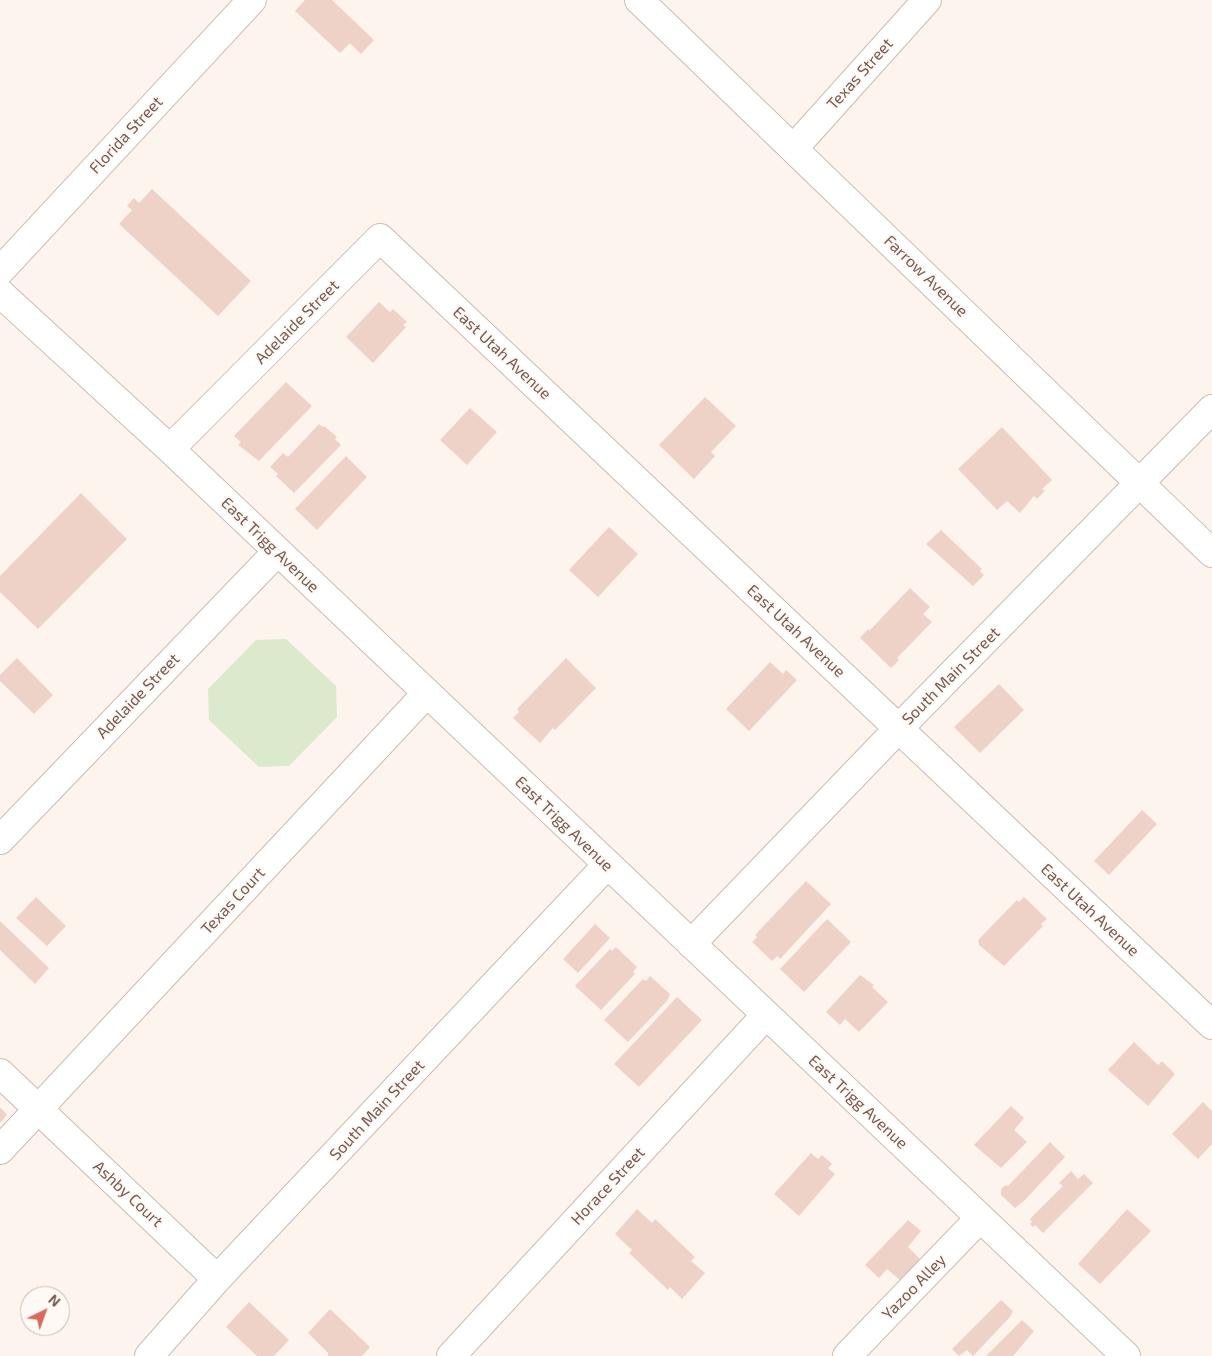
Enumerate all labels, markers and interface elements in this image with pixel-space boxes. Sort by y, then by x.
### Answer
street label: Texas Street [823,34,897,114]
street label: Florida Street [85,92,167,178]
street label: Farrow Avenue [880,231,972,321]
street label: Adelaide Street [251,276,343,368]
street label: East Utah Avenue [449,302,555,404]
street label: East Trigg Avenue [217,493,323,597]
street label: East Utah Avenue [743,580,849,682]
street label: South Main Street [898,623,1004,729]
street label: Adelaide Street [93,649,183,743]
street label: East Trigg Avenue [511,772,617,876]
street label: East Utah Avenue [1037,859,1143,961]
street label: Texas Court [197,863,269,939]
street label: East Trigg Avenue [804,1051,912,1153]
street label: South Main Street [326,1056,428,1164]
street label: Horace Street [567,1143,649,1229]
street label: Ashby Court [89,1157,167,1231]
street label: Yazoo Alley [878,1250,950,1324]
north arrow [20,1286,70,1336]
text: N [45,1291,64,1310]

